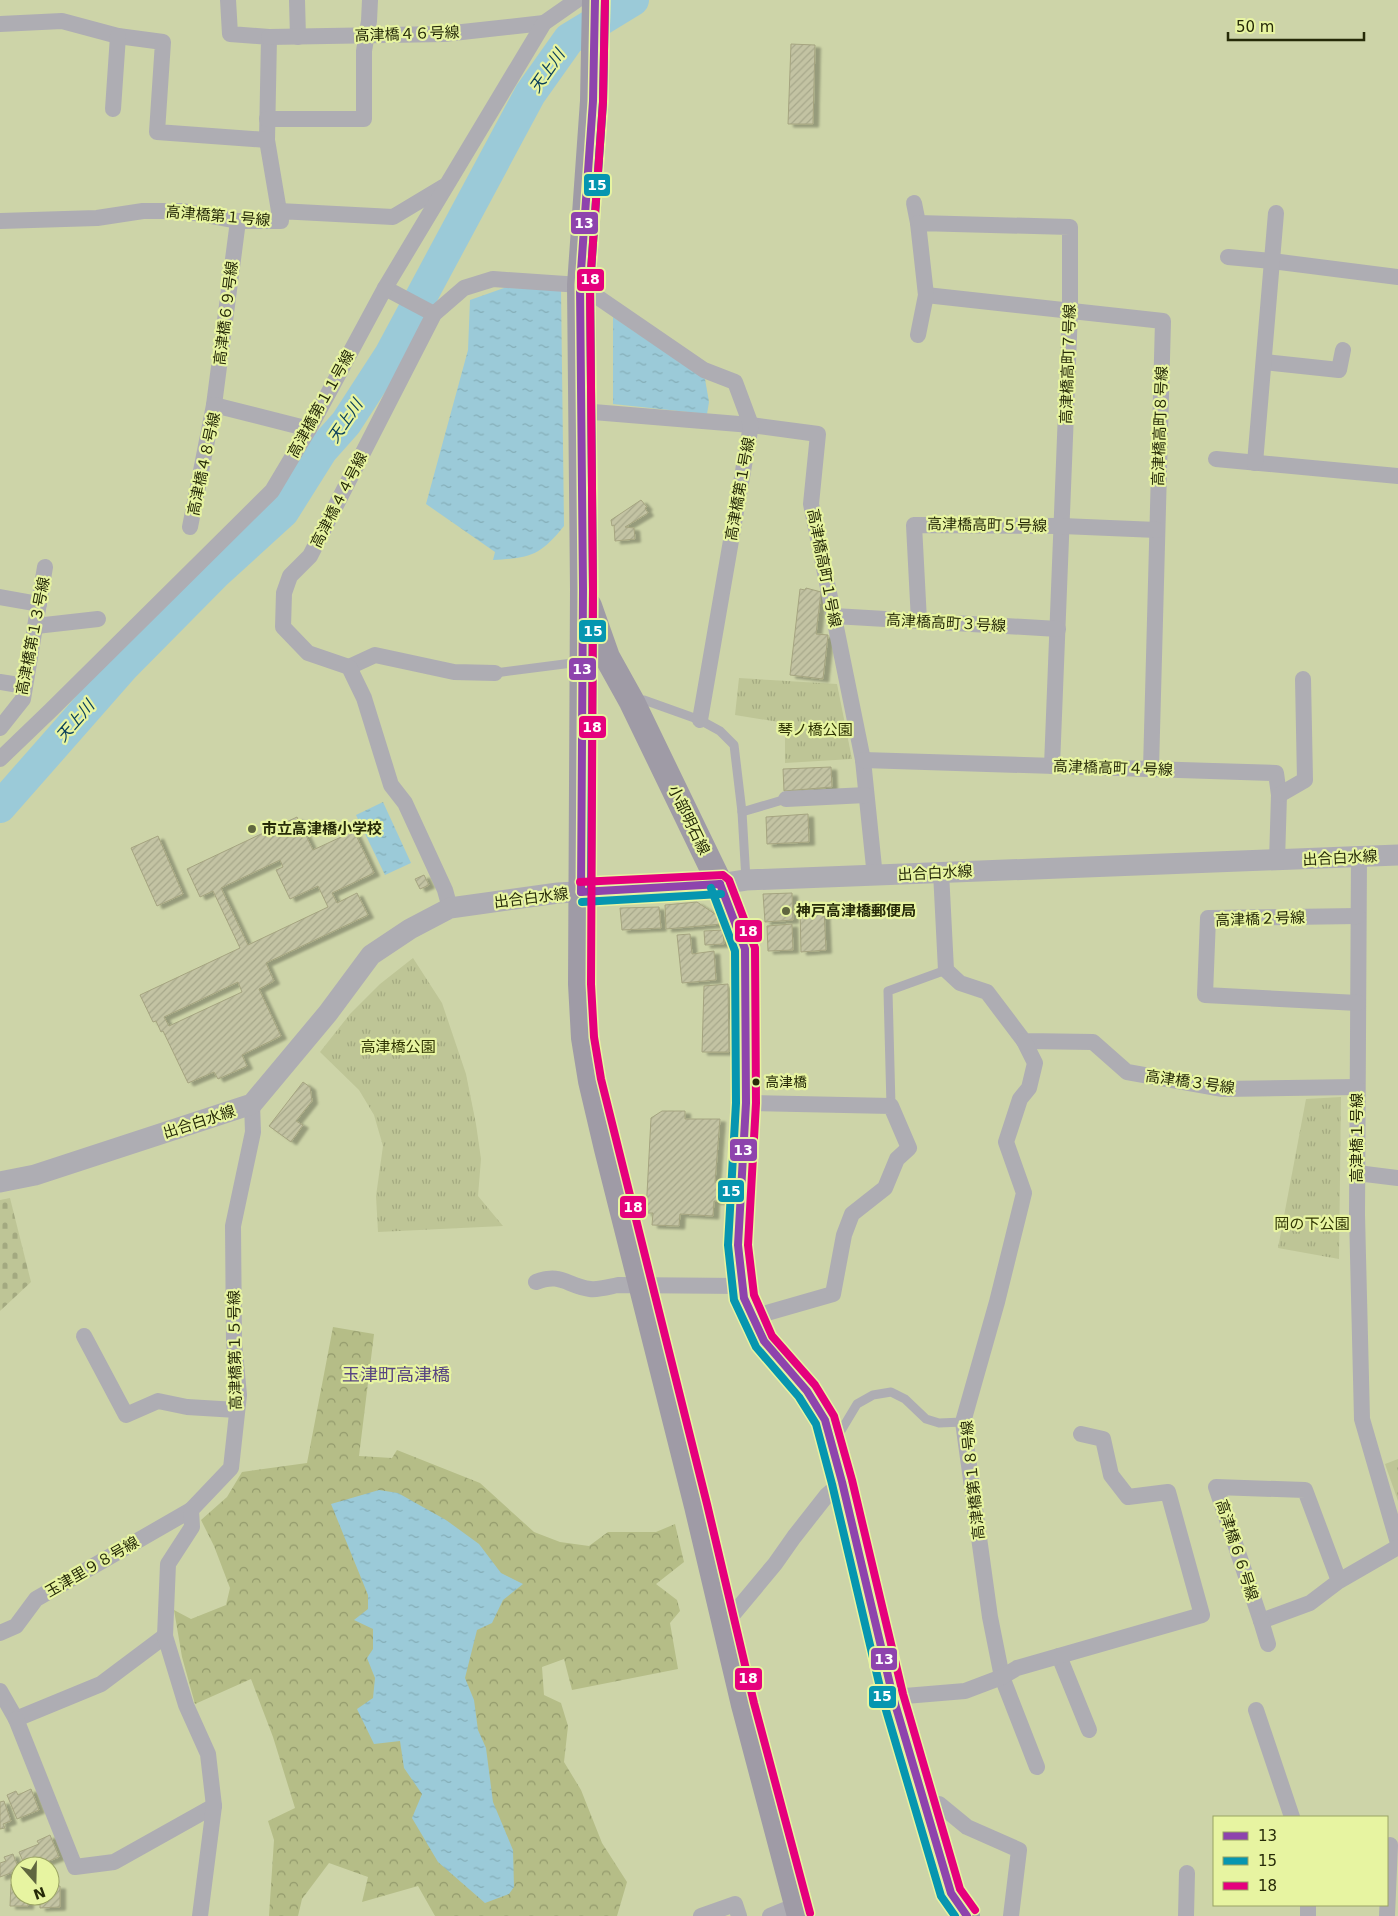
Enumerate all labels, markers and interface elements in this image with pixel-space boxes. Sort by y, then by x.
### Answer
scale bar [1228,10,1364,42]
text: 50 m [1236,18,1274,36]
street label: 高津橋４６号線 [354,23,460,45]
water label: 天上川 [525,44,570,96]
line badge: 15 [583,173,611,197]
text: 15 [587,177,607,193]
street label: 高津橋第１号線 [165,202,271,230]
line badge: 13 [570,211,599,235]
text: 13 [574,215,594,231]
street label: 高津橋６９号線 [211,260,241,366]
line badge: 18 [576,268,605,292]
text: 18 [580,271,600,287]
street label: 高津橋高町７号線 [1057,304,1079,424]
street label: 高津橋第１１号線 [284,347,358,461]
street label: 高津橋高町８号線 [1149,366,1171,486]
water label: 天上川 [324,394,367,446]
street label: 高津橋４８号線 [184,411,224,517]
street label: 高津橋第１号線 [722,436,758,542]
street label: 高津橋４４号線 [307,449,371,551]
street label: 高津橋高町１号線 [804,507,844,629]
street label: 高津橋高町５号線 [927,515,1047,535]
street label: 高津橋第１３号線 [13,575,53,697]
street label: 高津橋高町３号線 [886,611,1006,635]
line badge: 15 [578,619,607,643]
text: 15 [583,623,603,639]
line badge: 13 [568,657,597,681]
text: 13 [572,661,592,677]
water label: 天上川 [52,695,99,745]
line badge: 18 [578,715,607,739]
text: 18 [582,719,602,735]
park label: 琴ノ橋公園 [777,721,853,739]
street label: 高津橋高町４号線 [1053,757,1173,779]
street label: 小部明石線 [664,782,714,858]
place label: 市立高津橋小学校 [262,820,382,838]
marker: 市立高津橋小学校 [246,823,258,835]
street label: 出合白水線 [1302,847,1378,869]
street label: 出合白水線 [897,862,973,884]
street label: 出合白水線 [493,884,569,912]
place label: 神戸高津橋郵便局 [795,902,916,920]
marker: 神戸高津橋郵便局 [780,905,792,917]
street label: 高津橋２号線 [1215,908,1305,930]
line badge: 18 [734,919,763,943]
text: 18 [738,923,758,939]
park label: 高津橋公園 [360,1038,436,1056]
street label: 高津橋３号線 [1144,1067,1236,1097]
place label: 高津橋 [765,1074,807,1090]
marker: 高津橋 [751,1077,761,1087]
street label: 高津橋１号線 [1348,1093,1366,1183]
street label: 出合白水線 [161,1102,237,1142]
line badge: 13 [729,1138,758,1162]
text: 13 [733,1142,753,1158]
line badge: 15 [717,1179,745,1203]
text: 15 [721,1183,741,1199]
line badge: 18 [619,1195,647,1219]
text: 18 [623,1199,643,1215]
park label: 岡の下公園 [1274,1215,1350,1233]
street label: 高津橋第１５号線 [225,1290,245,1410]
district label: 玉津町高津橋 [342,1364,450,1385]
street label: 高津橋第１８号線 [958,1419,988,1541]
street label: 高津橋６６号線 [1212,1497,1262,1603]
street label: 玉津里９８号線 [42,1533,142,1601]
line badge: 13 [870,1647,898,1671]
text: 13 [874,1651,894,1667]
line badge: 18 [734,1667,763,1691]
text: 18 [738,1670,758,1686]
line badge: 15 [868,1685,897,1709]
text: 15 [872,1688,892,1704]
legend [1213,1816,1388,1906]
text: 13 [1258,1827,1277,1845]
text: 15 [1258,1852,1277,1870]
north arrow [10,1856,60,1906]
text: 18 [1258,1877,1277,1895]
text: N [31,1884,48,1903]

